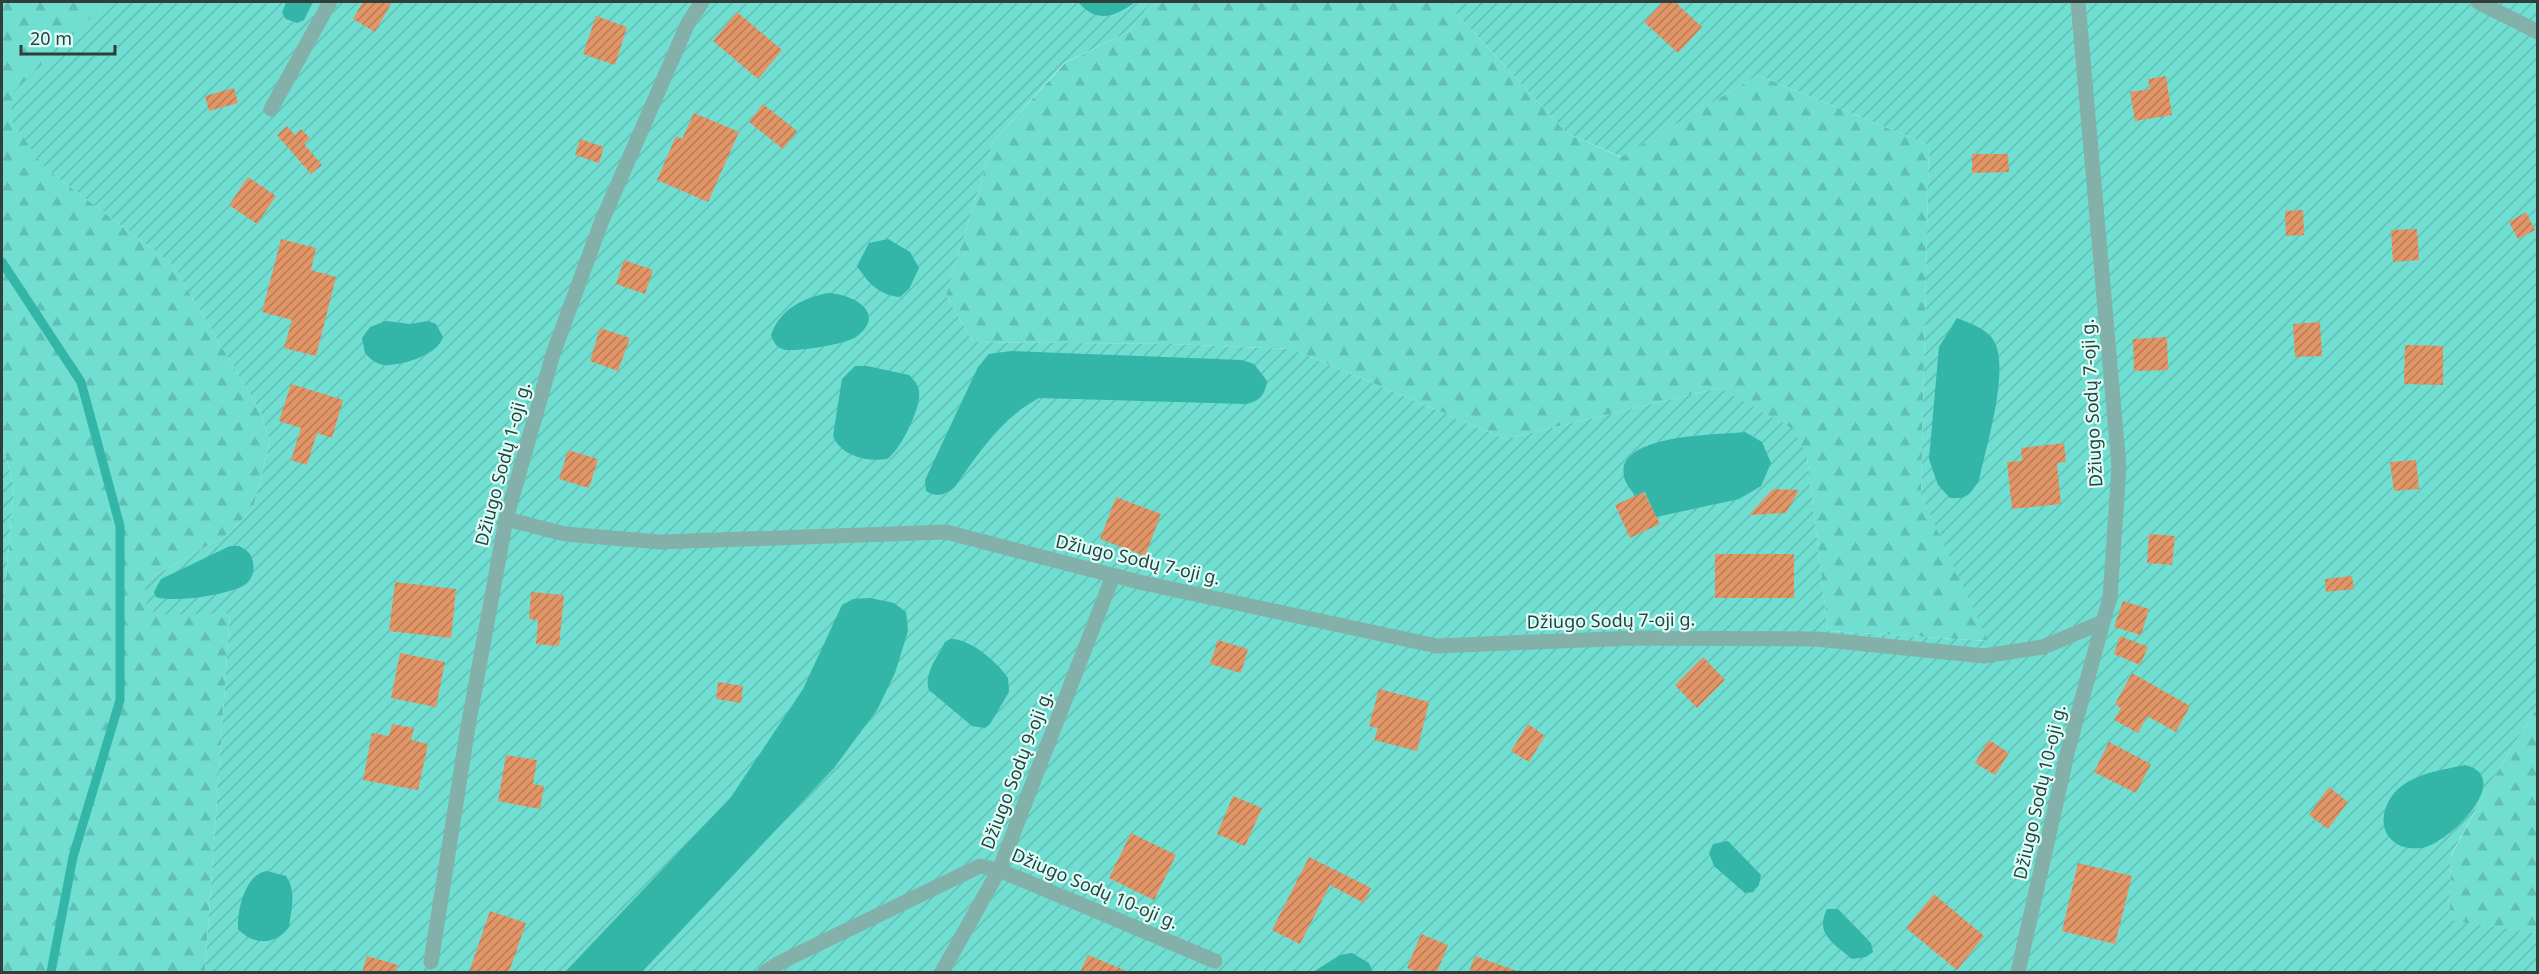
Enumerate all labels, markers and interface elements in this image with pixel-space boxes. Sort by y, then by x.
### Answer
scale bar [21,18,116,56]
text: 20 m [30,26,72,50]
street label: Džiugo Sodų 7-oji g. [2075,318,2107,488]
street label: Džiugo Sodų 1-oji g. [469,379,535,548]
street label: Džiugo Sodų 7-oji g. [1053,528,1223,590]
street label: Džiugo Sodų 7-oji g. [1527,607,1695,633]
street label: Džiugo Sodų 9-oji g. [975,687,1057,853]
street label: Džiugo Sodų 10-oji g. [2007,702,2071,882]
street label: Džiugo Sodų 10-oji g. [1008,842,1182,934]

